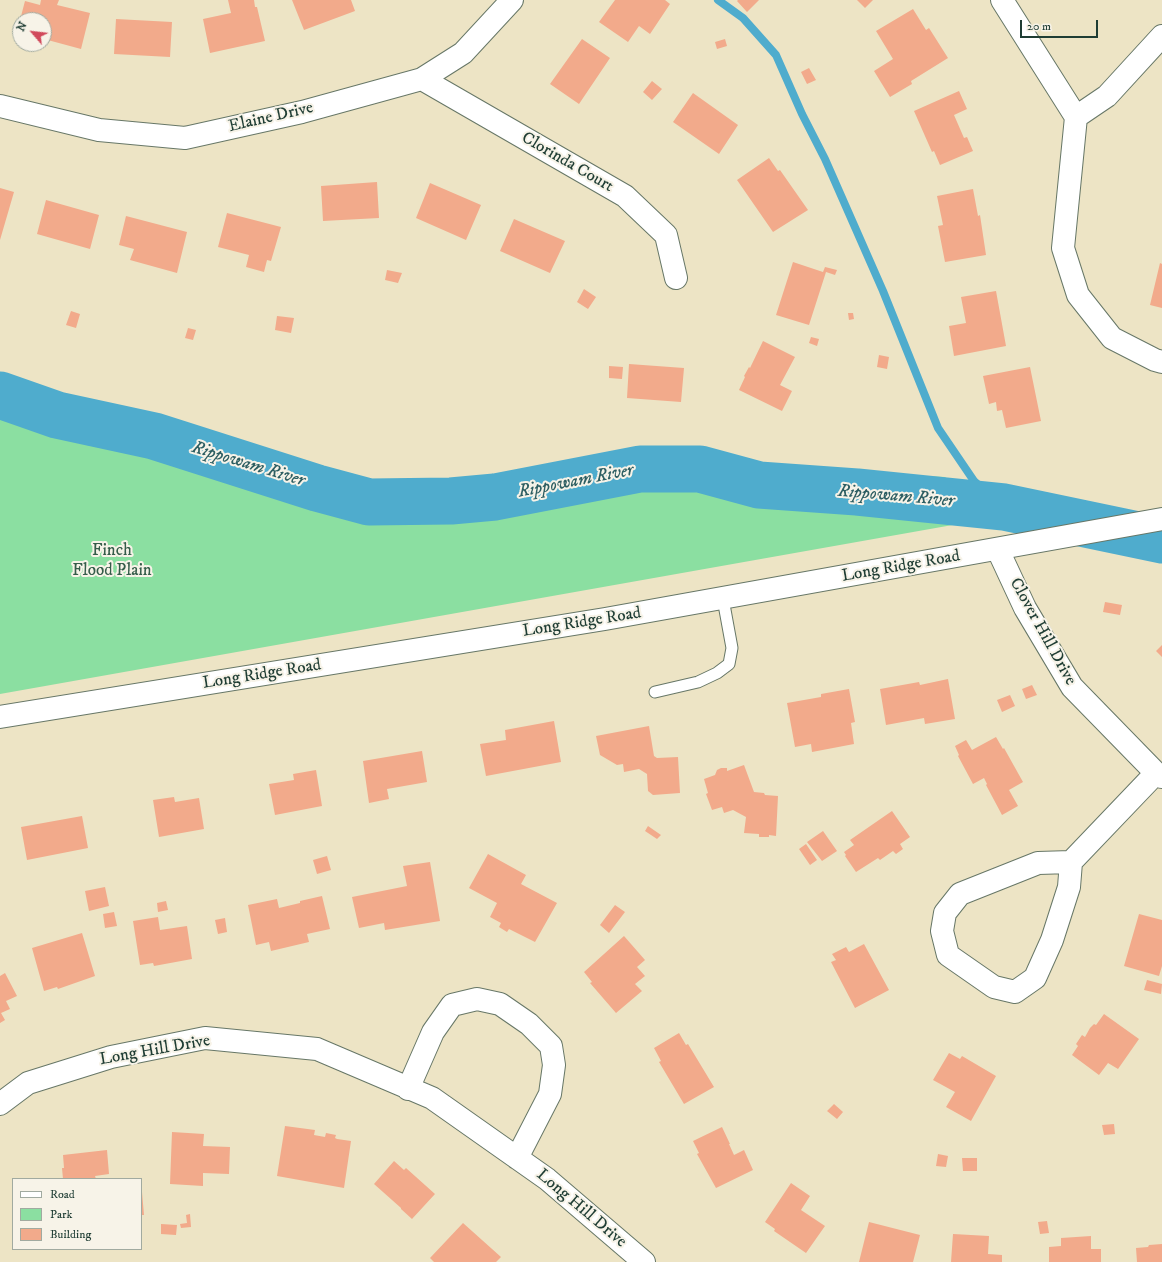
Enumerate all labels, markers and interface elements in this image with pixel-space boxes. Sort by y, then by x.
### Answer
north arrow [12,12,52,52]
scale bar [1022,12,1100,38]
text: 20 m [1027,19,1051,34]
text: N [14,20,31,34]
street label: Elaine Drive [227,98,315,138]
street label: Clorinda Court [517,128,617,198]
water label: Rippowam River [189,438,307,492]
water label: Rippowam River [517,460,635,504]
water label: Rippowam River [837,481,955,513]
park label: Finch Flood Plain [72,541,152,581]
street label: Long Ridge Road [840,547,962,587]
street label: Clover Hill Drive [1004,575,1080,689]
street label: Long Ridge Road [521,604,643,642]
street label: Long Ridge Road [201,656,323,694]
street label: Long Hill Drive [98,1031,212,1071]
street label: Long Hill Drive [532,1165,630,1253]
legend [12,1178,142,1250]
text: Road [50,1187,75,1202]
text: Park [50,1207,72,1222]
text: Building [50,1227,91,1242]

